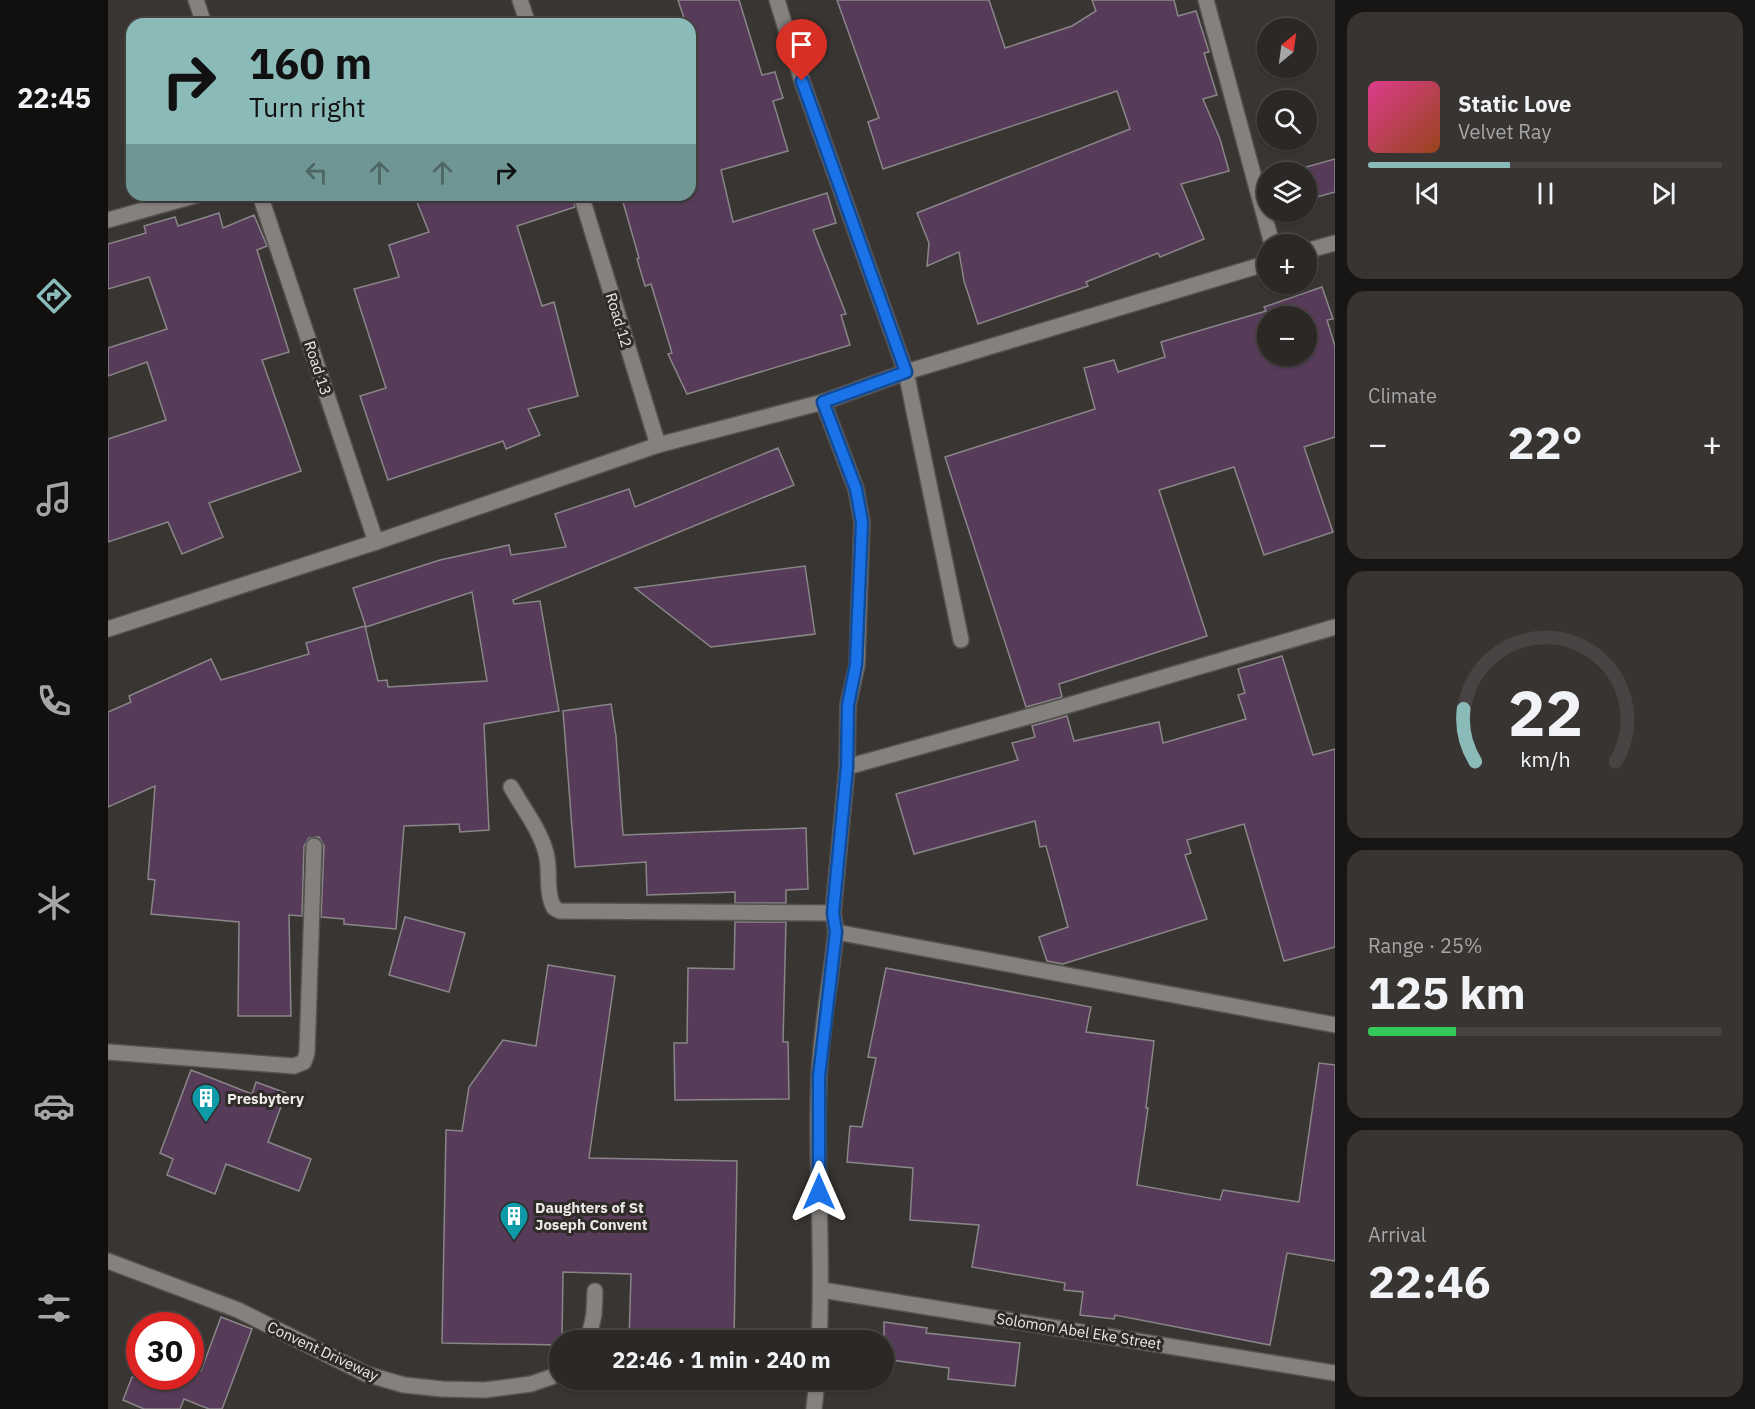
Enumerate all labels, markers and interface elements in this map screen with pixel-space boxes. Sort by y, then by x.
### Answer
north arrow [1257,18,1317,78]
map controls [1257,18,1317,366]
pin [776,19,827,81]
icon: arrive [785,28,818,61]
text: 160 m [249,36,372,91]
icon: right [150,42,228,120]
text: 22:45 [17,80,91,115]
text: Turn right [249,89,366,124]
text: Static Love [1458,89,1571,118]
button: search [1257,90,1317,150]
text: Velvet Ray [1458,118,1551,145]
icon: left [300,156,333,189]
icon: ahead [363,156,396,189]
icon: ahead [426,156,459,189]
icon: right [489,156,522,189]
button: layers [1257,162,1317,222]
icon: previous [1411,177,1444,210]
icon: pause [1529,177,1562,210]
icon: next [1647,177,1680,210]
button: + [1257,234,1317,294]
icon: directions [33,275,75,317]
street label: Road 12 [602,290,636,350]
button: − [1257,306,1317,366]
street label: Road 13 [300,338,336,398]
text: Climate [1368,382,1437,409]
text: 22° [1507,413,1583,471]
text: − [1368,422,1388,465]
text: + [1702,422,1722,465]
icon: music [33,478,75,520]
text: 22 [1508,672,1582,753]
icon: phone [33,680,75,722]
text: km/h [1520,745,1570,773]
icon: climate [33,882,75,924]
text: Range · 25% [1368,932,1483,959]
text: 125 km [1368,963,1526,1021]
building icon: Presbytery [190,1082,222,1124]
icon: car [33,1085,75,1127]
place label: Presbytery [227,1089,304,1108]
position arrow [787,1160,851,1224]
place label: Daughters of St Joseph Convent [535,1198,648,1234]
building icon: Daughters of St Joseph Convent [498,1200,530,1242]
text: Arrival [1368,1221,1426,1248]
text: 22:46 [1368,1252,1491,1310]
icon: filters [33,1287,75,1329]
street label: Solomon Abel Eke Street [995,1309,1163,1353]
speed limit sign: 30 [126,1312,204,1390]
street label: Convent Driveway [264,1317,382,1385]
text: 22:46 · 1 min · 240 m [612,1345,831,1374]

